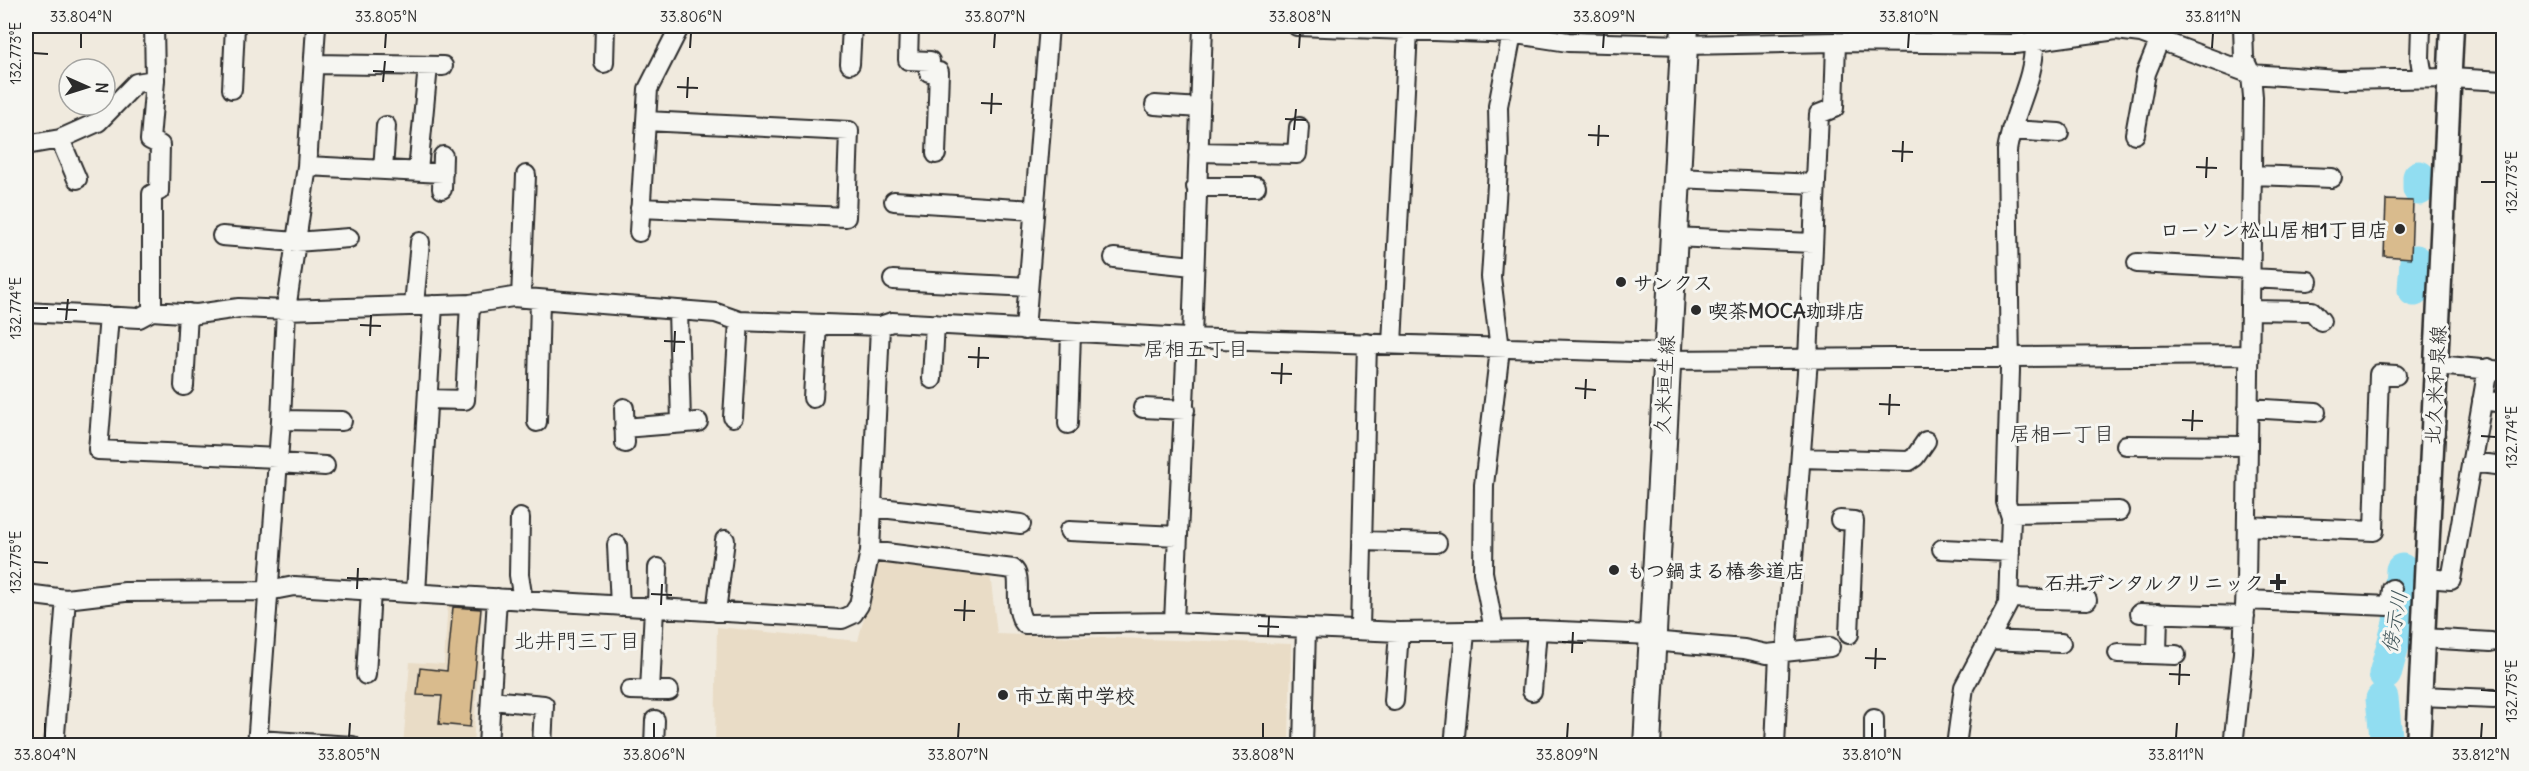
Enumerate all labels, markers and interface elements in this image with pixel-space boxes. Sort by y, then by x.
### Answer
text: 33.804°N [50,7,112,26]
text: 33.805°N [355,7,417,26]
text: 33.806°N [660,7,722,26]
text: 33.807°N [964,7,1026,26]
text: 33.808°N [1269,7,1331,26]
text: 33.809°N [1573,7,1635,26]
text: 33.810°N [1879,7,1939,26]
text: 33.811°N [2185,7,2241,26]
text: 132.773°E [6,21,25,84]
north arrow [57,57,117,117]
text: N [92,82,112,94]
text: 132.773°E [2502,150,2521,213]
place label: ローソン松山居相1丁目店 [2160,217,2388,242]
marker: ローソン松山居相1丁目店 [2393,222,2407,236]
place label: サンクス [1633,270,1713,295]
marker: サンクス [1614,275,1628,289]
text: 132.774°E [6,276,25,339]
place label: 喫茶MOCA珈琲店 [1708,298,1866,323]
marker: 喫茶MOCA珈琲店 [1689,303,1703,317]
street label: 北久米和泉線 [2419,324,2451,446]
street label: 久米垣生線 [1649,334,1679,436]
district label: 居相五丁目 [1144,335,1249,362]
text: 132.774°E [2502,405,2521,468]
district label: 居相一丁目 [2010,420,2115,447]
text: 132.775°E [6,530,25,593]
place label: もつ鍋まる椿参道店 [1626,558,1806,583]
marker: もつ鍋まる椿参道店 [1607,563,1621,577]
place label: 石井デンタルクリニック [2045,570,2264,595]
marker: 石井デンタルクリニック [2269,573,2287,591]
water label: 傍示川 [2375,589,2413,655]
district label: 北井門三丁目 [514,627,640,654]
text: 132.775°E [2502,659,2521,722]
place label: 市立南中学校 [1015,683,1135,708]
marker: 市立南中学校 [996,688,1010,702]
text: 33.804°N [14,745,76,764]
text: 33.805°N [318,745,380,764]
text: 33.806°N [623,745,685,764]
text: 33.807°N [927,745,989,764]
text: 33.808°N [1232,745,1294,764]
text: 33.809°N [1536,745,1598,764]
text: 33.810°N [1842,745,1902,764]
text: 33.811°N [2148,745,2204,764]
text: 33.812°N [2452,745,2510,764]

